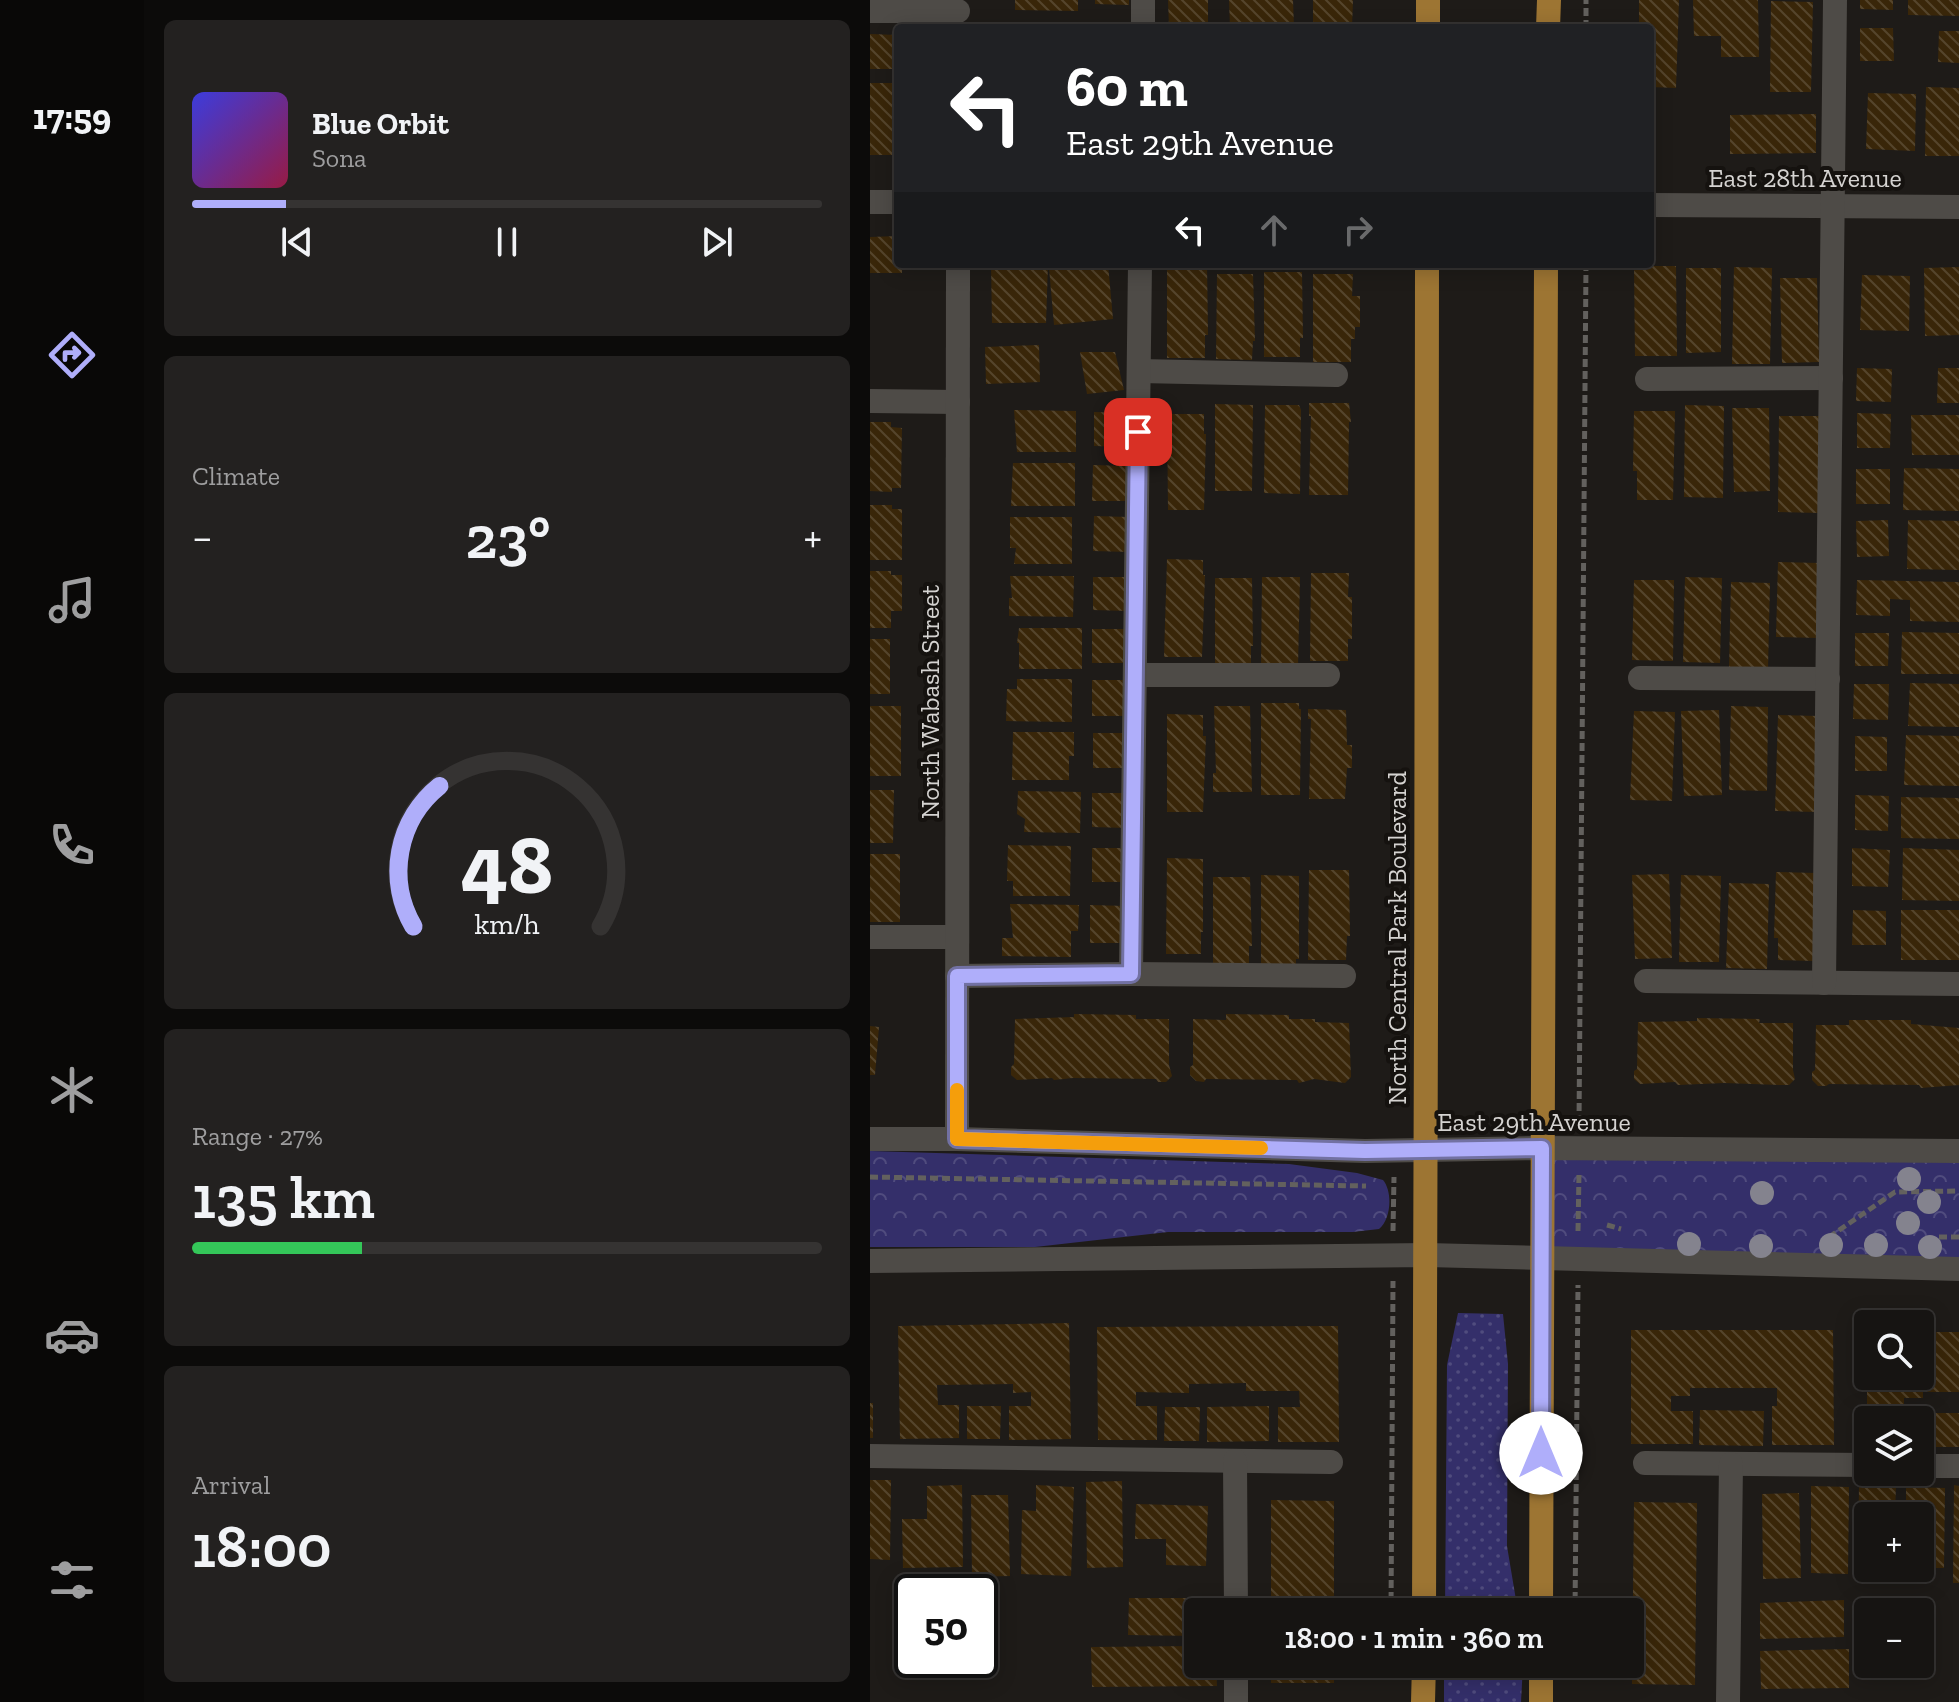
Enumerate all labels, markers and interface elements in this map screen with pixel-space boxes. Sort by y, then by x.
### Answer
text: 60 m [1066,53,1188,120]
icon: left [934,56,1038,160]
text: 17:59 [33,95,111,138]
text: Blue Orbit [312,106,449,142]
text: East 29th Avenue [1066,121,1334,164]
text: Sona [312,142,367,174]
street label: East 28th Avenue [1708,162,1902,194]
icon: left [1168,208,1212,252]
icon: ahead [1252,208,1296,252]
icon: right [1336,208,1380,252]
icon: previous [275,220,319,264]
icon: pause [485,220,529,264]
icon: next [695,220,739,264]
icon: directions [44,327,100,383]
pin [1104,398,1172,466]
icon: arrive [1116,410,1160,454]
text: Climate [192,460,280,492]
text: 23° [465,501,551,573]
text: − [192,510,213,563]
text: + [803,510,822,563]
icon: music [44,572,100,628]
street label: North Wabash Street [914,585,946,819]
street label: North Central Park Boulevard [1381,771,1413,1105]
text: 48 [461,814,553,914]
icon: phone [44,817,100,873]
text: km/h [474,907,540,941]
icon: climate [44,1062,100,1118]
street label: East 29th Avenue [1437,1106,1631,1138]
text: Range · 27% [192,1120,323,1152]
text: 135 km [192,1161,375,1233]
icon: car [44,1307,100,1363]
map controls [1854,1310,1934,1678]
button: search [1854,1310,1934,1390]
button: layers [1854,1406,1934,1486]
position arrow [1499,1411,1583,1495]
text: Arrival [192,1469,270,1501]
button: + [1854,1502,1934,1582]
text: 18:00 [192,1510,332,1582]
icon: filters [44,1552,100,1608]
speed limit sign: 50 [894,1574,998,1678]
button: − [1854,1598,1934,1678]
text: 18:00 · 1 min · 360 m [1284,1620,1544,1656]

